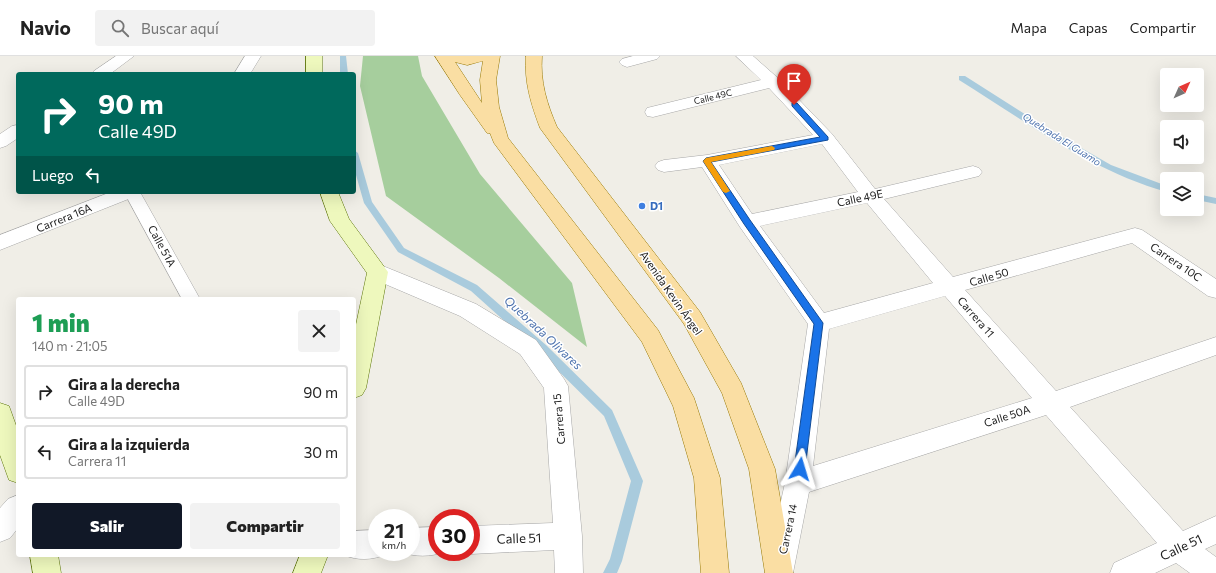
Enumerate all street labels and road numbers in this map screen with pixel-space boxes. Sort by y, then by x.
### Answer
street label: Calle 49C [693,86,733,107]
street label: Calle 49E [836,186,884,209]
street label: Carrera 16A [34,200,94,235]
street label: Calle 51A [146,223,179,269]
street label: Carrera 10C [1148,240,1204,284]
street label: Avenida Kevin Ángel [638,248,706,337]
street label: Calle 50 [968,265,1010,288]
street label: Carrera 11 [955,294,997,340]
street label: Carrera 15 [550,393,567,445]
street label: Calle 50A [982,402,1032,429]
street label: Carrera 14 [776,502,799,555]
street label: Calle 51 [496,529,542,547]
street label: Calle 51 [1157,530,1205,564]

